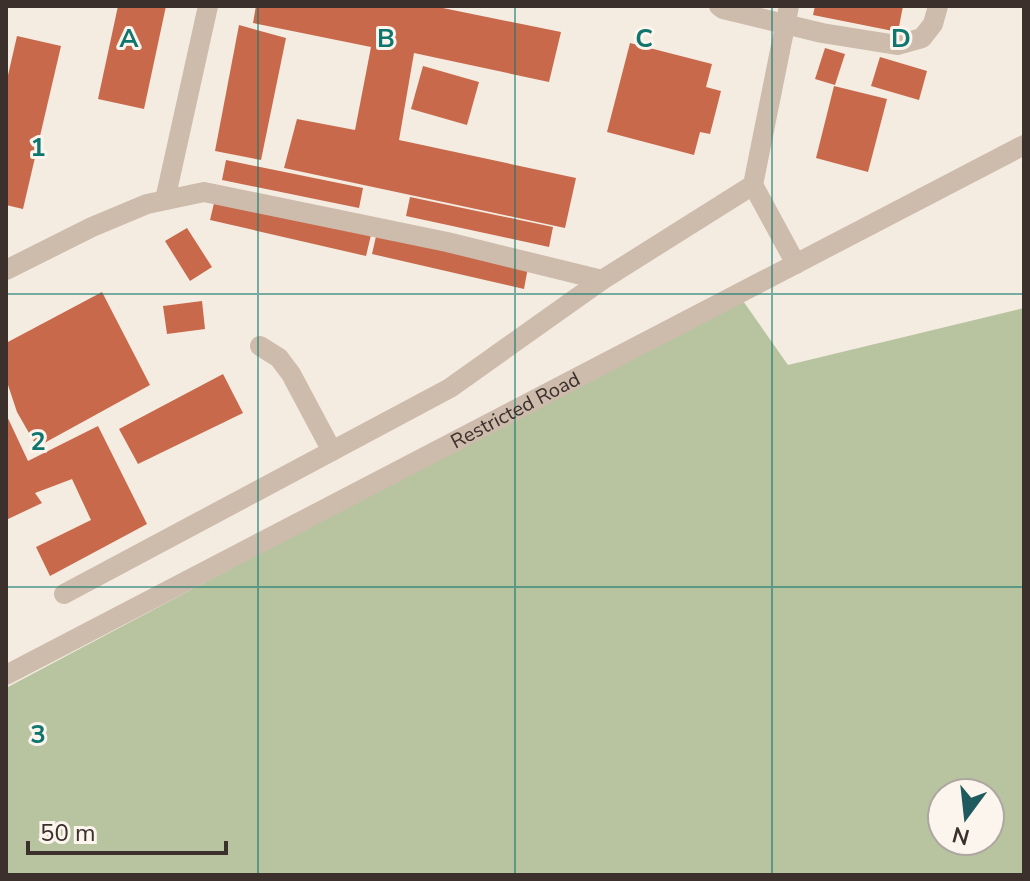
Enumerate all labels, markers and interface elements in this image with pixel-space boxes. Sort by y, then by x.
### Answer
text: A [119,21,139,56]
text: B [377,21,395,56]
text: C [635,21,653,56]
text: D [891,21,911,56]
text: 1 [30,130,46,165]
street label: Restricted Road [446,365,584,455]
text: 2 [30,424,46,459]
text: 3 [30,717,46,752]
north arrow [926,777,1006,857]
scale bar [28,805,226,855]
text: 50 m [40,817,96,849]
text: N [949,819,973,852]

